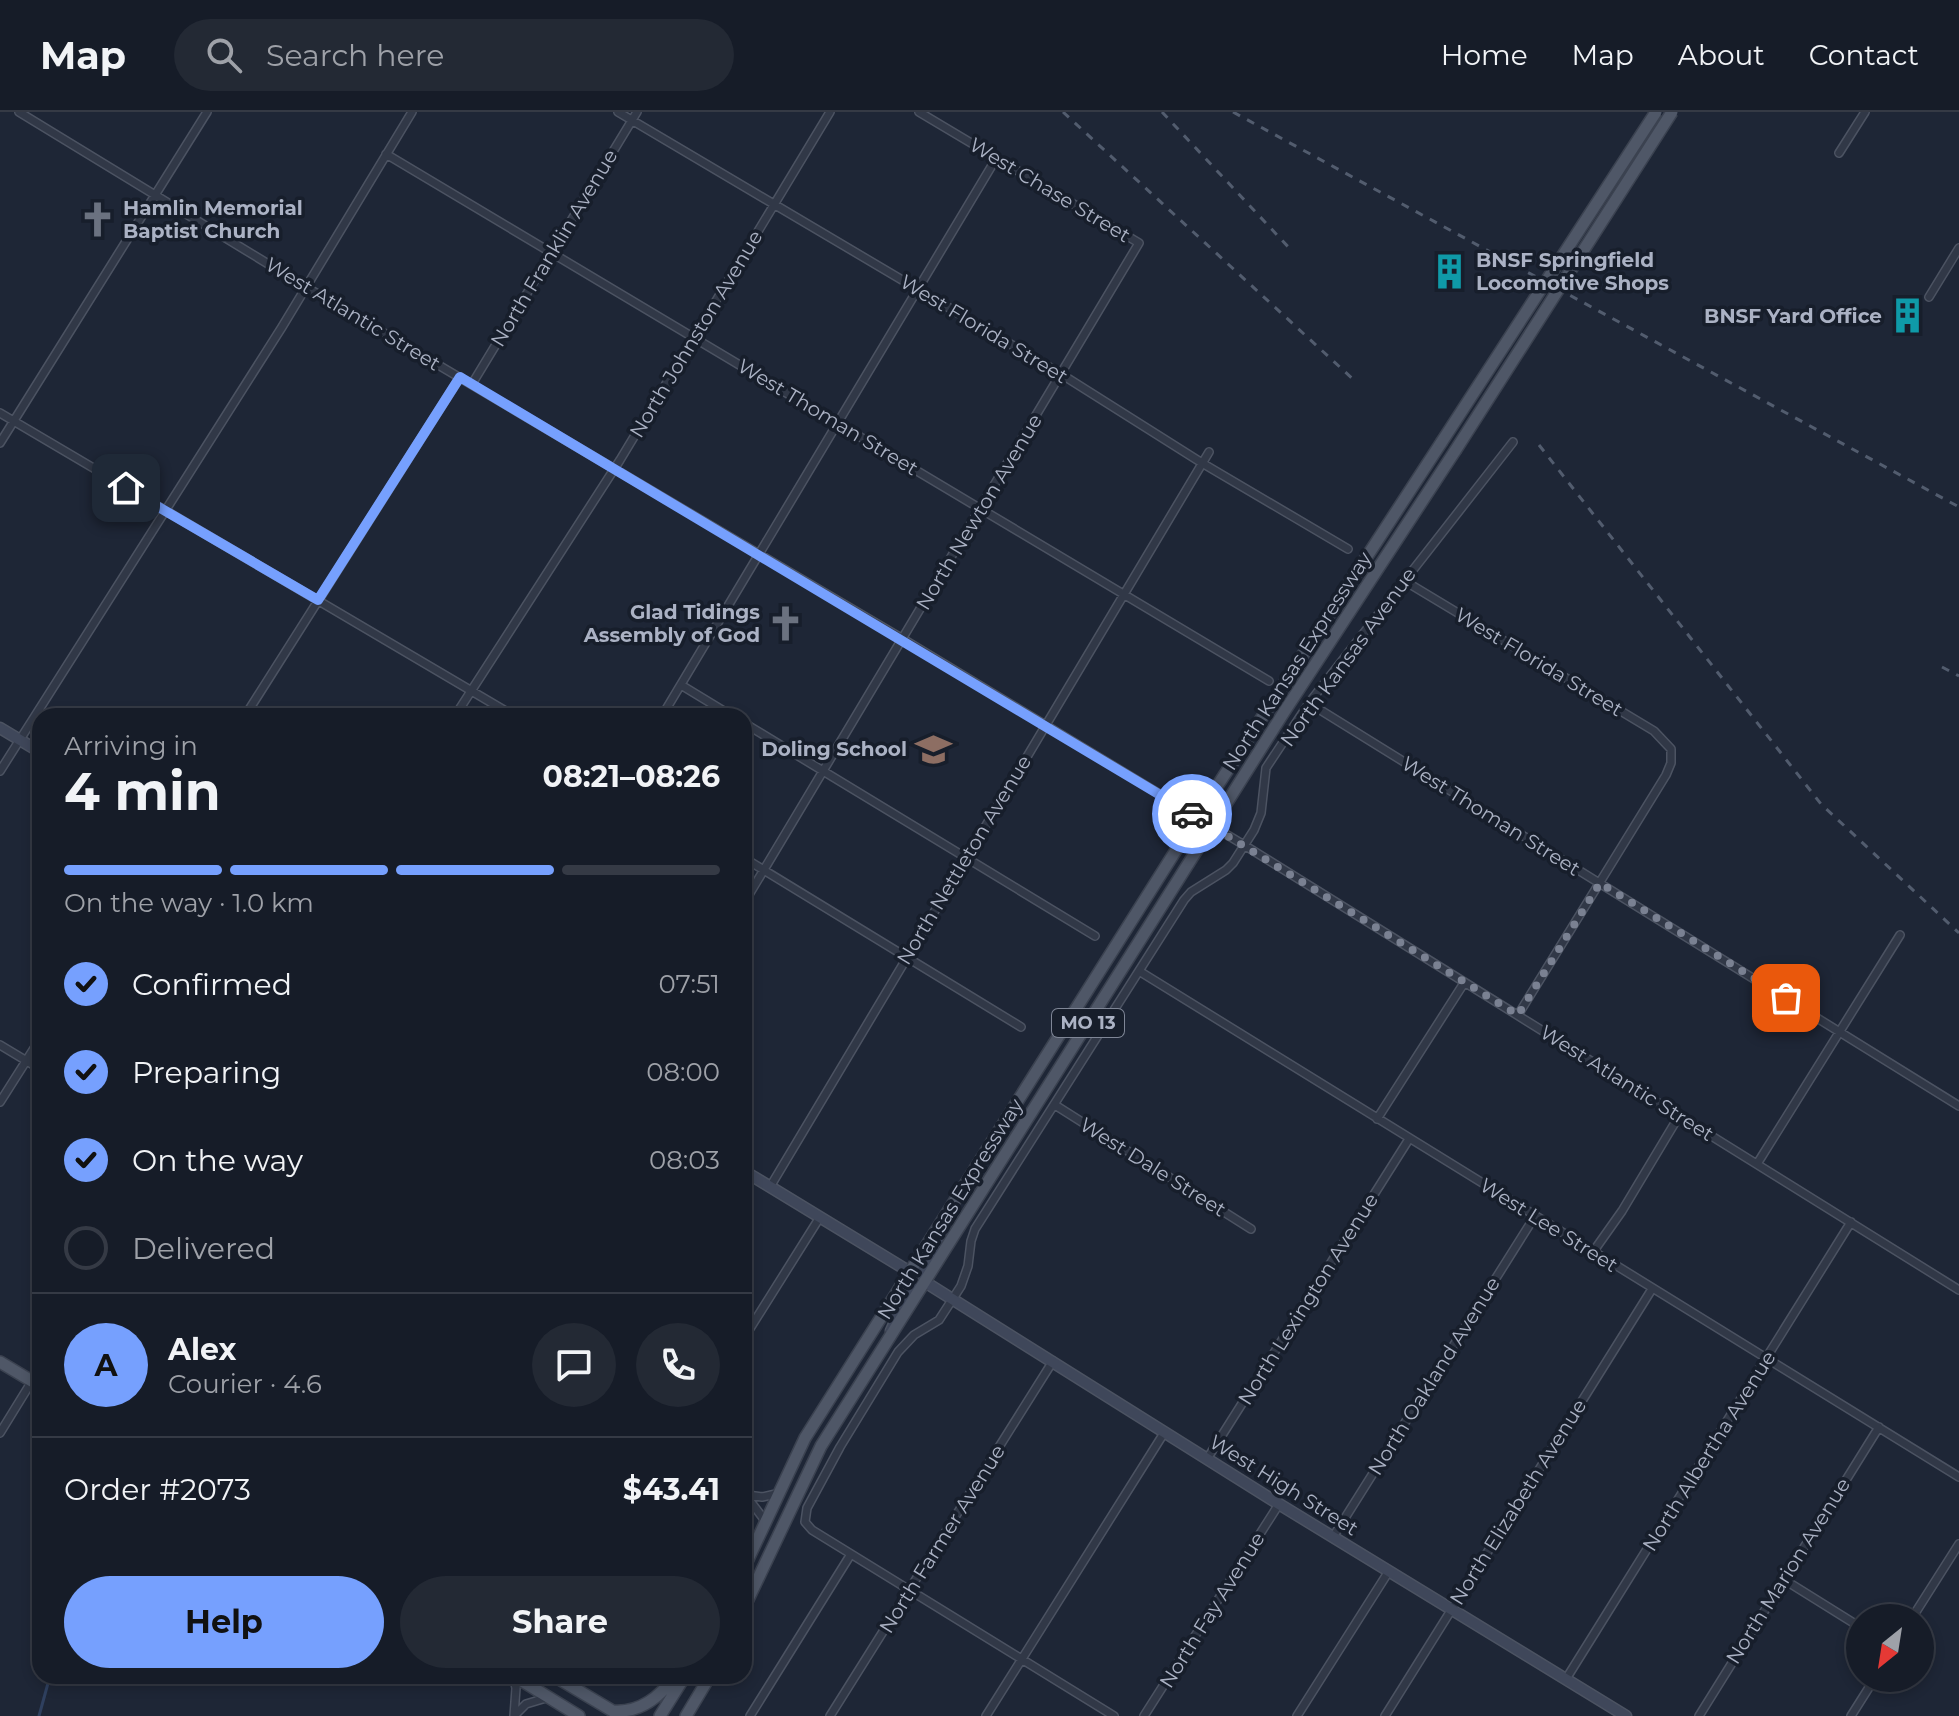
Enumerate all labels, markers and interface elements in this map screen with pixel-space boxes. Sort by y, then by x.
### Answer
search box [174,19,734,91]
text: Map [40,32,126,79]
icon: search [202,33,246,77]
text: Search here [266,37,444,74]
text: Home [1441,38,1528,72]
text: Map [1572,38,1634,72]
text: About [1678,38,1765,72]
text: Contact [1809,38,1919,72]
street label: West Chase Street [965,132,1135,248]
street label: North Franklin Avenue [486,145,622,351]
place label: Hamlin Memorial Baptist Church [123,196,303,243]
church icon: Hamlin Memorial Baptist Church [78,201,116,239]
street label: North Johnston Avenue [624,226,768,442]
place label: BNSF Springfield Locomotive Shops [1476,248,1669,295]
street label: West Atlantic Street [261,252,445,376]
building icon: BNSF Springfield Locomotive Shops [1431,252,1469,290]
street label: West Florida Street [896,269,1072,389]
building icon: BNSF Yard Office [1889,297,1927,335]
place label: BNSF Yard Office [1704,304,1882,328]
street label: West Thoman Street [733,354,923,480]
street label: North Newton Avenue [911,410,1047,614]
pin [92,454,160,522]
icon: home [104,466,148,510]
street label: North Kansas Expressway [1217,547,1377,775]
street label: North Kansas Avenue [1275,563,1421,751]
place label: Glad Tidings Assembly of God [583,600,760,647]
street label: West Florida Street [1451,602,1627,722]
church icon: Glad Tidings Assembly of God [767,605,805,643]
text: Arriving in [64,730,198,762]
school or university icon: Doling School [914,730,952,768]
place label: Doling School [761,737,907,761]
street label: North Nettleton Avenue [892,751,1036,969]
street label: West Thoman Street [1397,751,1585,881]
text: 08:21–08:26 [543,758,720,795]
text: 4 min [64,760,221,823]
courier [1152,774,1232,854]
icon: car [1170,792,1214,836]
text: On the way · 1.0 km [64,887,314,919]
icon: check [64,962,108,1006]
pin [1752,964,1820,1032]
text: Confirmed [132,966,292,1003]
text: 07:51 [659,968,720,1000]
icon: bag [1764,976,1808,1020]
road number: MO 13 [1052,1009,1124,1037]
street label: West Atlantic Street [1536,1020,1718,1146]
icon: check [64,1050,108,1094]
text: Preparing [132,1054,281,1091]
text: 08:00 [646,1056,720,1088]
street label: North Kansas Expressway [872,1094,1028,1324]
street label: West Dale Street [1075,1112,1231,1222]
icon: check [64,1138,108,1182]
text: On the way [132,1142,303,1179]
text: 08:03 [649,1144,720,1176]
street label: West Lee Street [1476,1173,1622,1277]
street label: North Lexington Avenue [1233,1189,1383,1409]
text: Delivered [132,1230,275,1267]
street label: North Oakland Avenue [1363,1272,1505,1480]
button: chat [532,1323,616,1407]
button: phone [636,1323,720,1407]
text: Alex [168,1331,236,1368]
street label: North Albertha Avenue [1637,1346,1781,1556]
text: A [95,1347,117,1384]
text: Courier · 4.6 [168,1368,322,1400]
street label: North Elizabeth Avenue [1445,1395,1591,1609]
street label: West High Street [1205,1430,1363,1540]
street label: North Farmer Avenue [874,1440,1010,1638]
text: Order #2073 [64,1471,251,1508]
text: $43.41 [623,1471,720,1508]
street label: North Marion Avenue [1721,1474,1855,1668]
street label: North Fay Avenue [1154,1528,1270,1692]
button: Help [64,1576,384,1668]
button: Share [400,1576,720,1668]
north arrow [1846,1604,1934,1692]
map controls [1846,1604,1934,1692]

